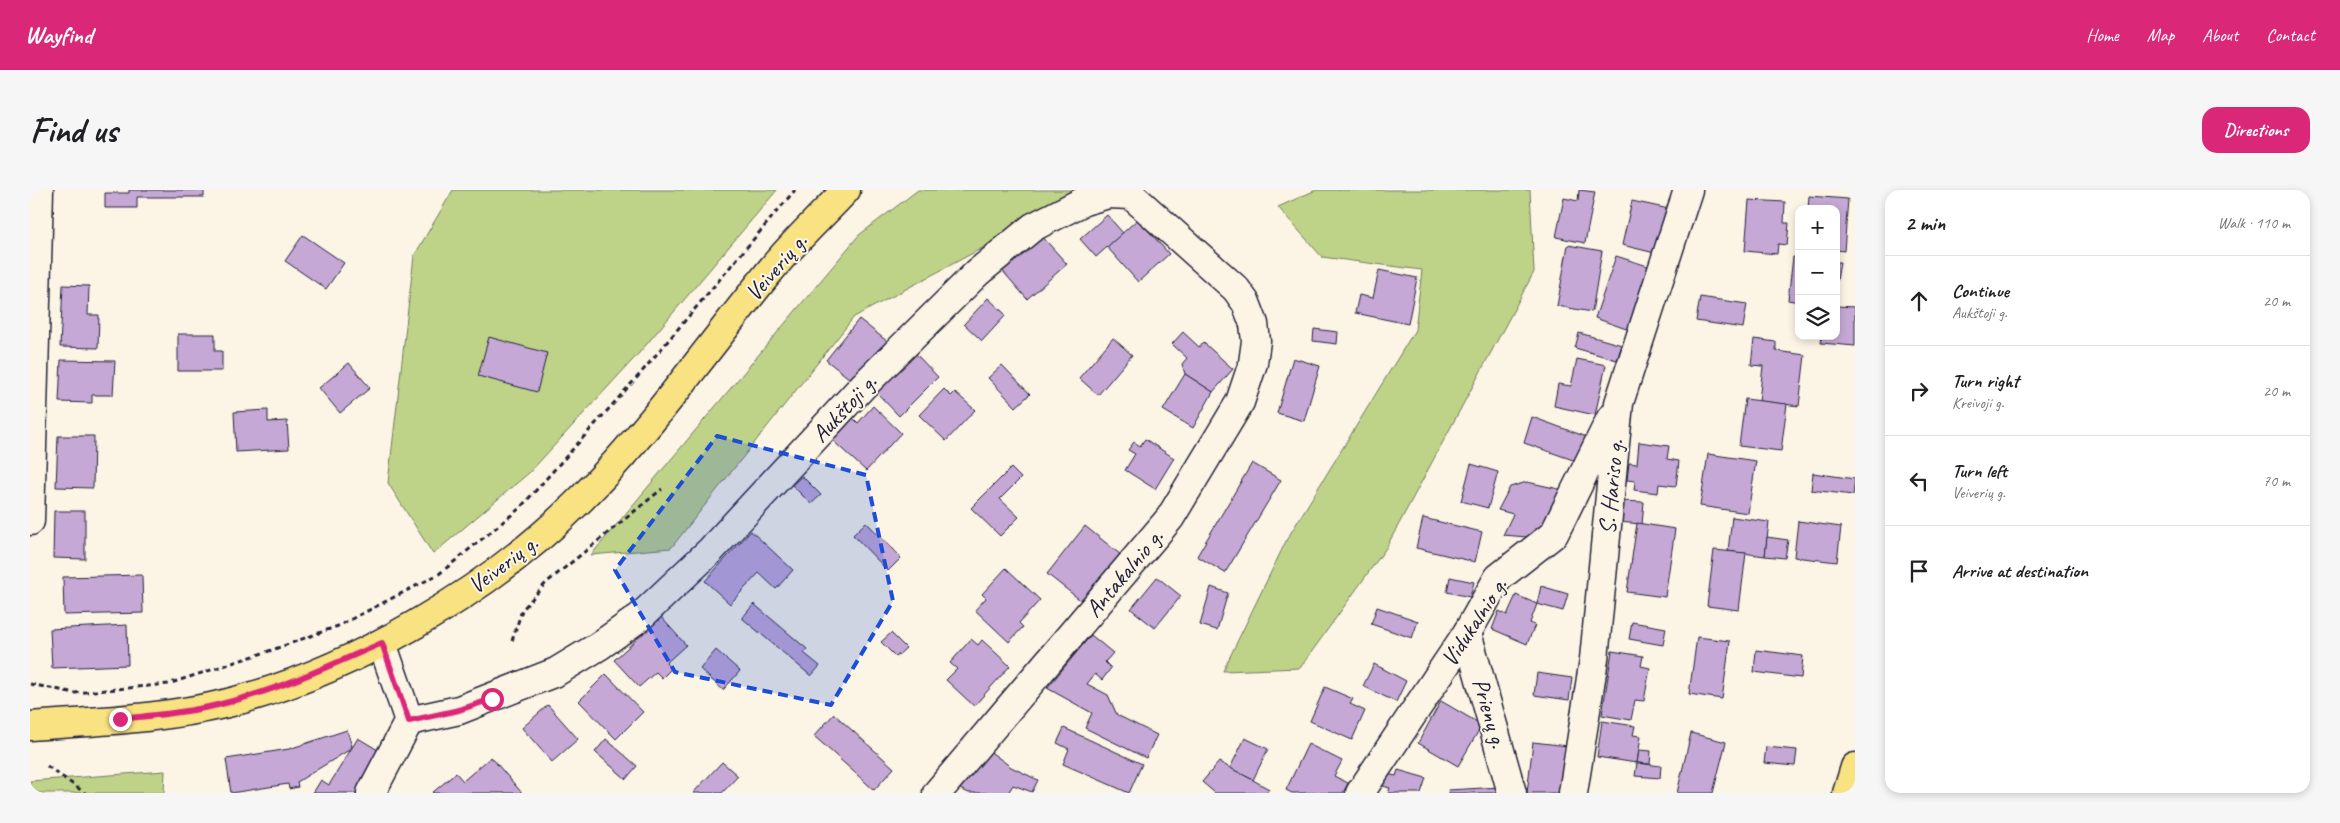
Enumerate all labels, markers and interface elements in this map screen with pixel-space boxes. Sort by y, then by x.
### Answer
text: Wayfind [25,20,92,50]
text: Home [2086,24,2119,46]
text: Map [2147,24,2174,46]
text: About [2202,24,2238,46]
text: Contact [2266,24,2315,46]
button: Directions [2202,107,2310,153]
text: Find us [30,108,117,153]
map controls [1795,205,1840,340]
button: + [1795,205,1840,250]
text: 2 min [1905,210,1945,236]
text: Walk · 110 m [2218,213,2290,233]
street label: Veiverių g. [738,227,814,307]
button: − [1795,250,1840,295]
text: Continue [1952,279,2009,303]
icon: ahead [1905,287,1933,315]
text: 20 m [2263,291,2290,311]
button: layers [1795,295,1840,340]
text: Aukštoji g. [1952,303,2007,323]
street label: Aukštoji g. [805,367,883,448]
text: Turn right [1952,369,2019,393]
icon: right [1905,377,1933,405]
text: 20 m [2263,381,2290,401]
text: Kreivoji g. [1952,393,2004,413]
street label: S. Hariso g. [1592,438,1630,536]
text: Turn left [1952,459,2007,483]
icon: left [1905,467,1933,495]
text: 70 m [2263,471,2290,491]
text: Veiverių g. [1952,483,2005,503]
street label: Antakalnio g. [1078,522,1170,623]
street label: Veiverių g. [462,528,544,600]
icon: arrive [1905,557,1933,585]
text: Arrive at destination [1952,559,2088,583]
street label: Vidukalnio g. [1434,572,1514,672]
street label: Prienų g. [1466,675,1514,751]
route start [481,688,504,711]
route end [109,708,132,731]

